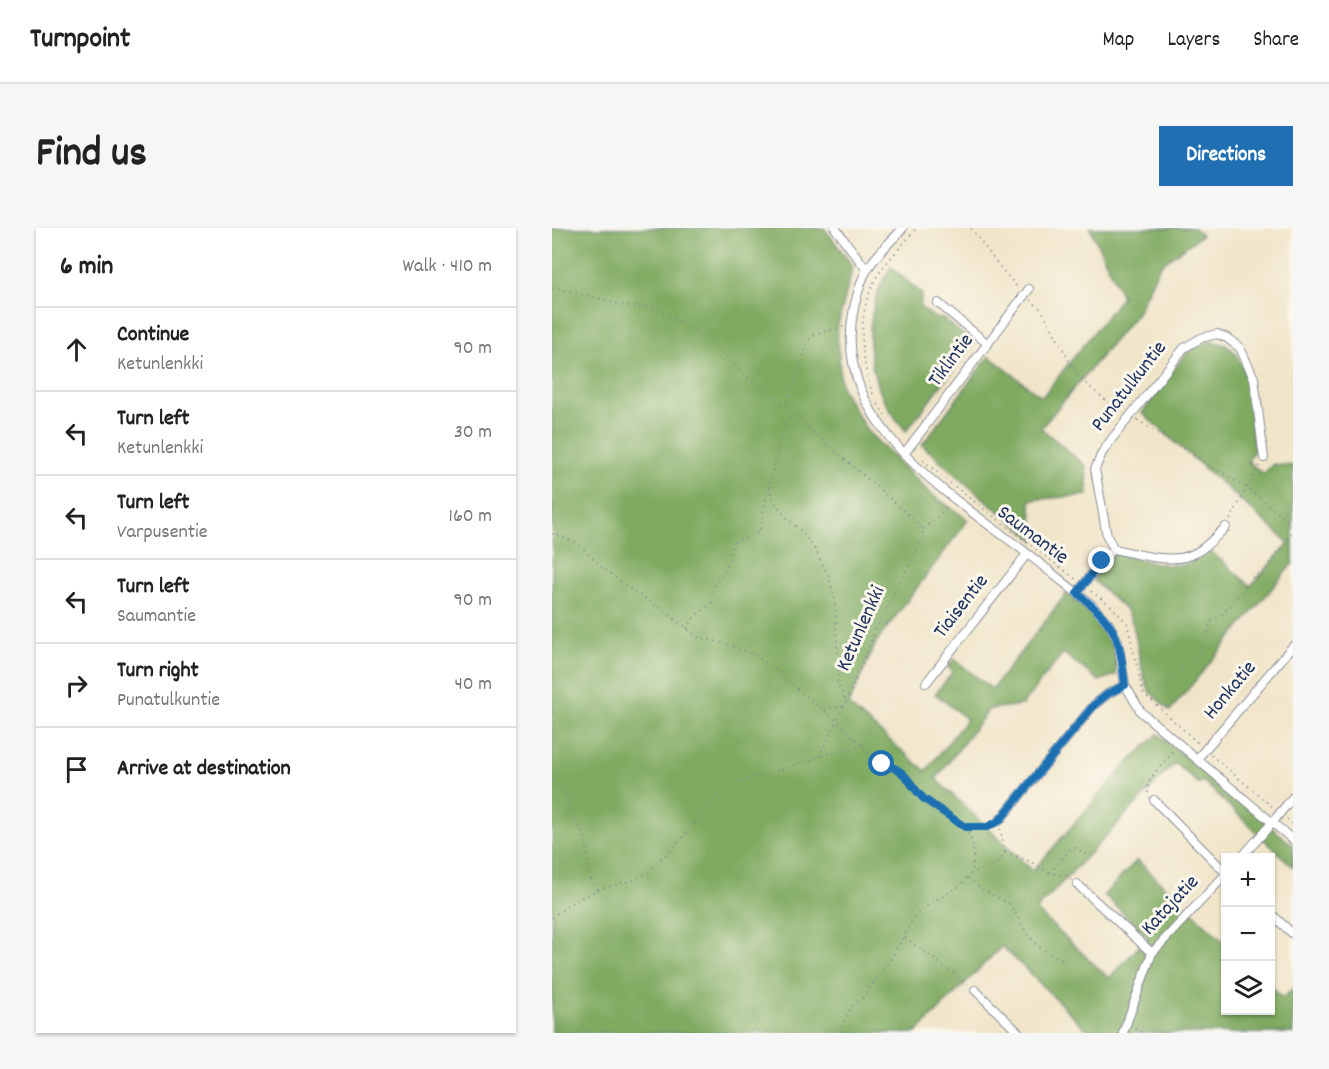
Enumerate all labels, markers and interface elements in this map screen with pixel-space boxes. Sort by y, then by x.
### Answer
text: Turnpoint [30,21,130,61]
text: Map [1103,26,1134,56]
text: Layers [1167,26,1220,56]
text: Share [1253,26,1299,56]
text: Find us [36,126,147,186]
button: Directions [1159,126,1293,186]
text: 6 min [60,249,113,286]
text: Walk · 410 m [403,253,492,281]
text: Continue [117,320,189,351]
street label: Tiklintie [922,328,982,394]
icon: ahead [60,333,93,366]
text: 90 m [454,335,492,363]
street label: Punatulkuntie [1085,335,1175,439]
text: Ketunlenkki [117,351,203,379]
text: Turn left [117,404,189,435]
icon: left [60,417,93,450]
text: 30 m [454,419,492,447]
text: Ketunlenkki [117,435,203,463]
text: Turn left [117,488,189,519]
street label: Saumantie [990,499,1074,573]
icon: left [60,501,93,534]
text: 160 m [449,503,492,531]
text: Varpusentie [117,519,208,547]
route end [1088,547,1114,573]
street label: Tiaisentie [927,568,997,646]
text: Turn left [117,572,189,603]
street label: Ketunlenkki [830,581,894,676]
icon: left [60,585,93,618]
text: 90 m [454,587,492,615]
text: Saumantie [117,603,196,631]
street label: Honkatie [1197,655,1265,727]
text: Turn right [117,656,199,687]
icon: right [60,669,93,702]
text: 40 m [454,671,492,699]
text: Punatulkuntie [117,687,220,715]
route start [868,750,894,776]
icon: arrive [60,753,93,786]
text: Arrive at destination [117,754,291,785]
map controls [1221,853,1275,1015]
button: + [1221,853,1275,907]
street label: Katajatie [1135,869,1207,943]
button: − [1221,907,1275,961]
button: layers [1221,961,1275,1015]

